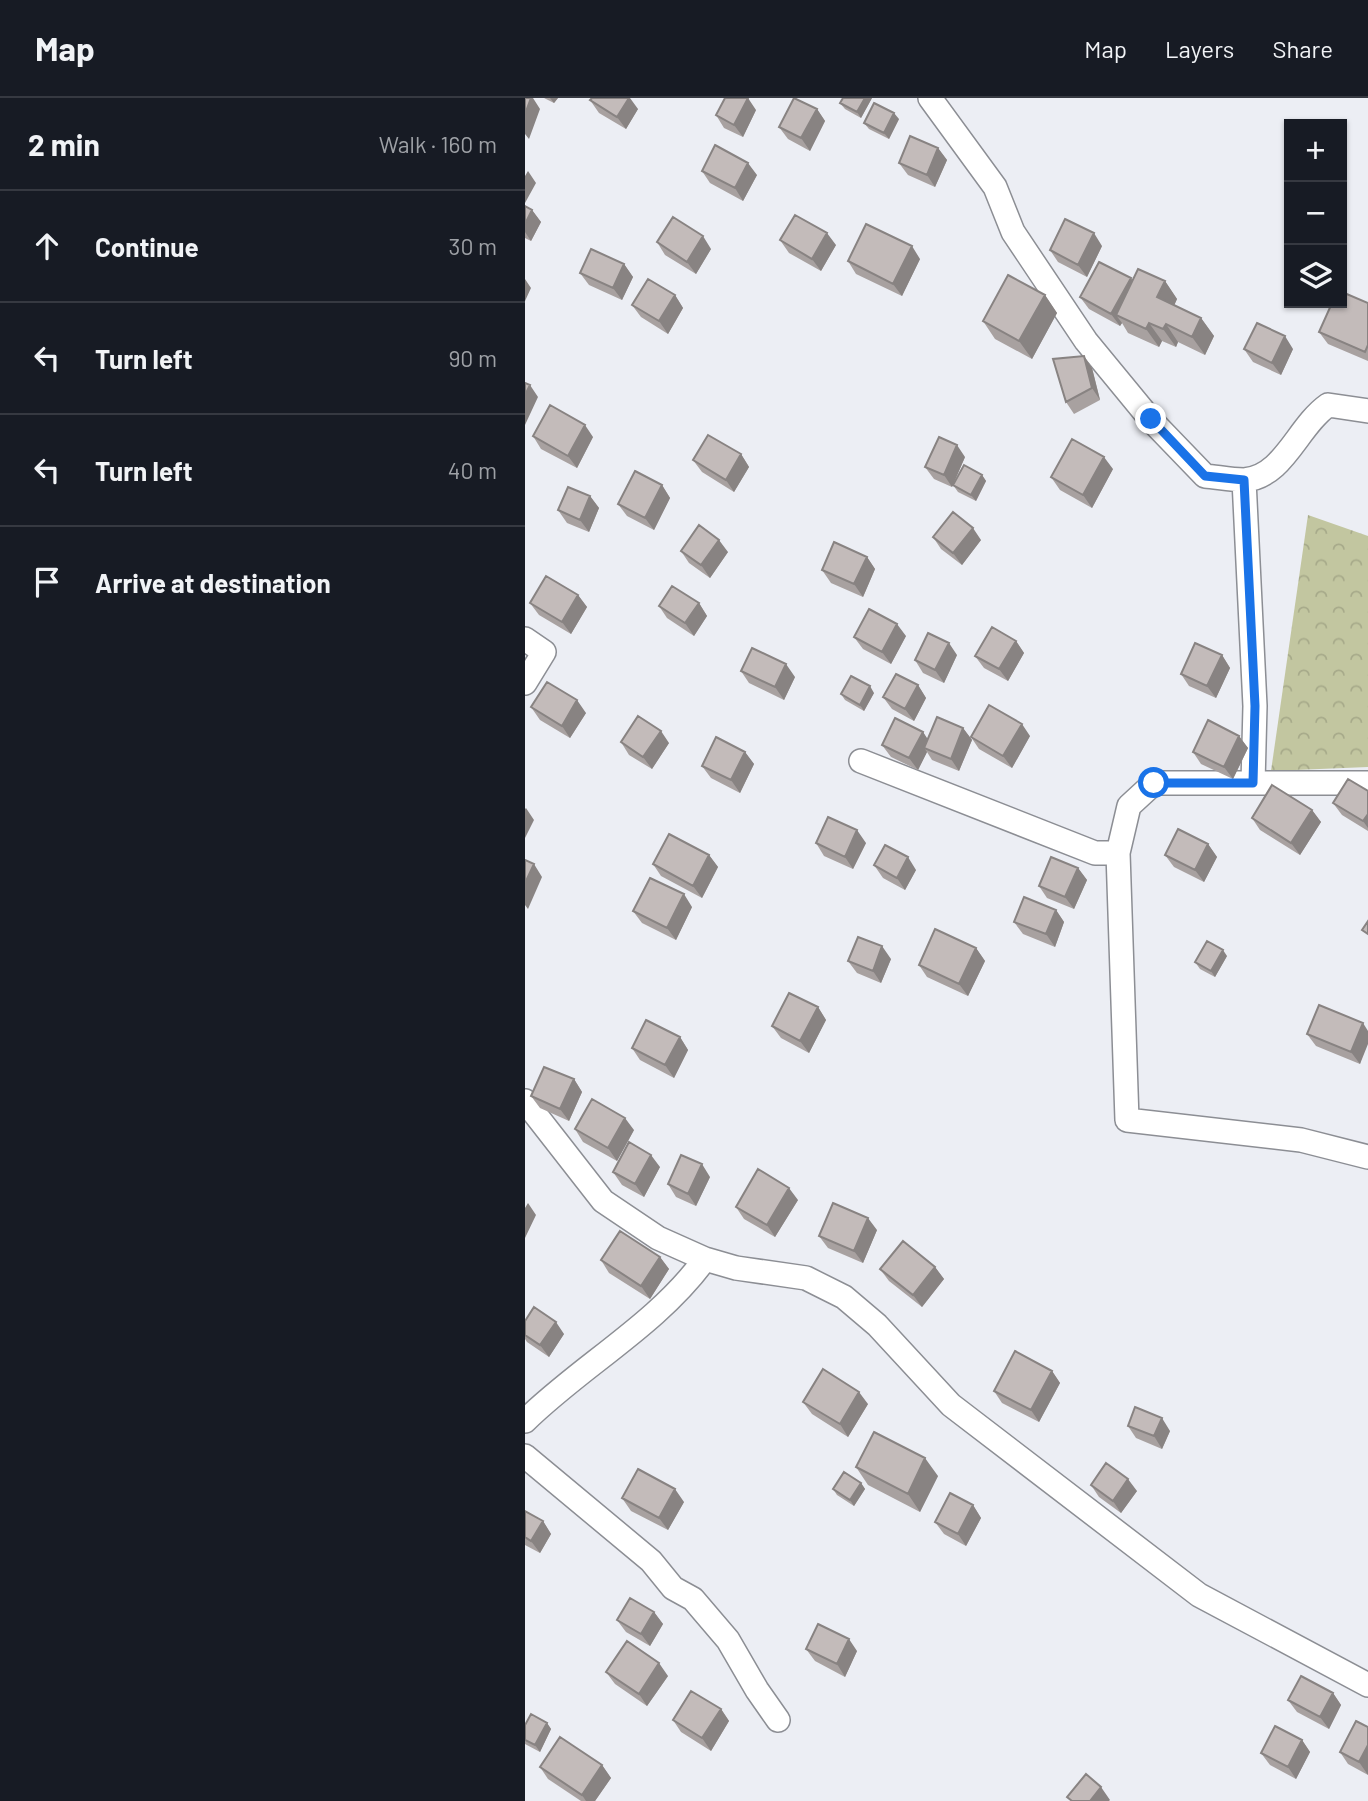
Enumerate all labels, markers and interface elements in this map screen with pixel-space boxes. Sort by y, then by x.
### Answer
text: Map [35,28,95,68]
text: Map [1084,34,1127,63]
text: Layers [1165,34,1234,63]
text: Share [1272,34,1333,63]
map controls [1284,119,1347,308]
button: + [1284,119,1347,182]
text: 2 min [28,126,100,162]
text: Walk · 160 m [379,130,497,158]
button: − [1284,182,1347,245]
icon: ahead [28,227,66,265]
text: Continue [95,231,199,262]
text: 30 m [449,232,497,260]
button: layers [1284,245,1347,308]
icon: left [28,339,66,377]
text: Turn left [95,343,193,374]
text: 90 m [448,344,497,372]
route end [1135,403,1166,434]
icon: left [28,451,66,489]
text: Turn left [95,455,193,486]
text: 40 m [448,456,497,484]
icon: arrive [28,563,66,601]
text: Arrive at destination [95,567,331,598]
route start [1138,767,1169,798]

